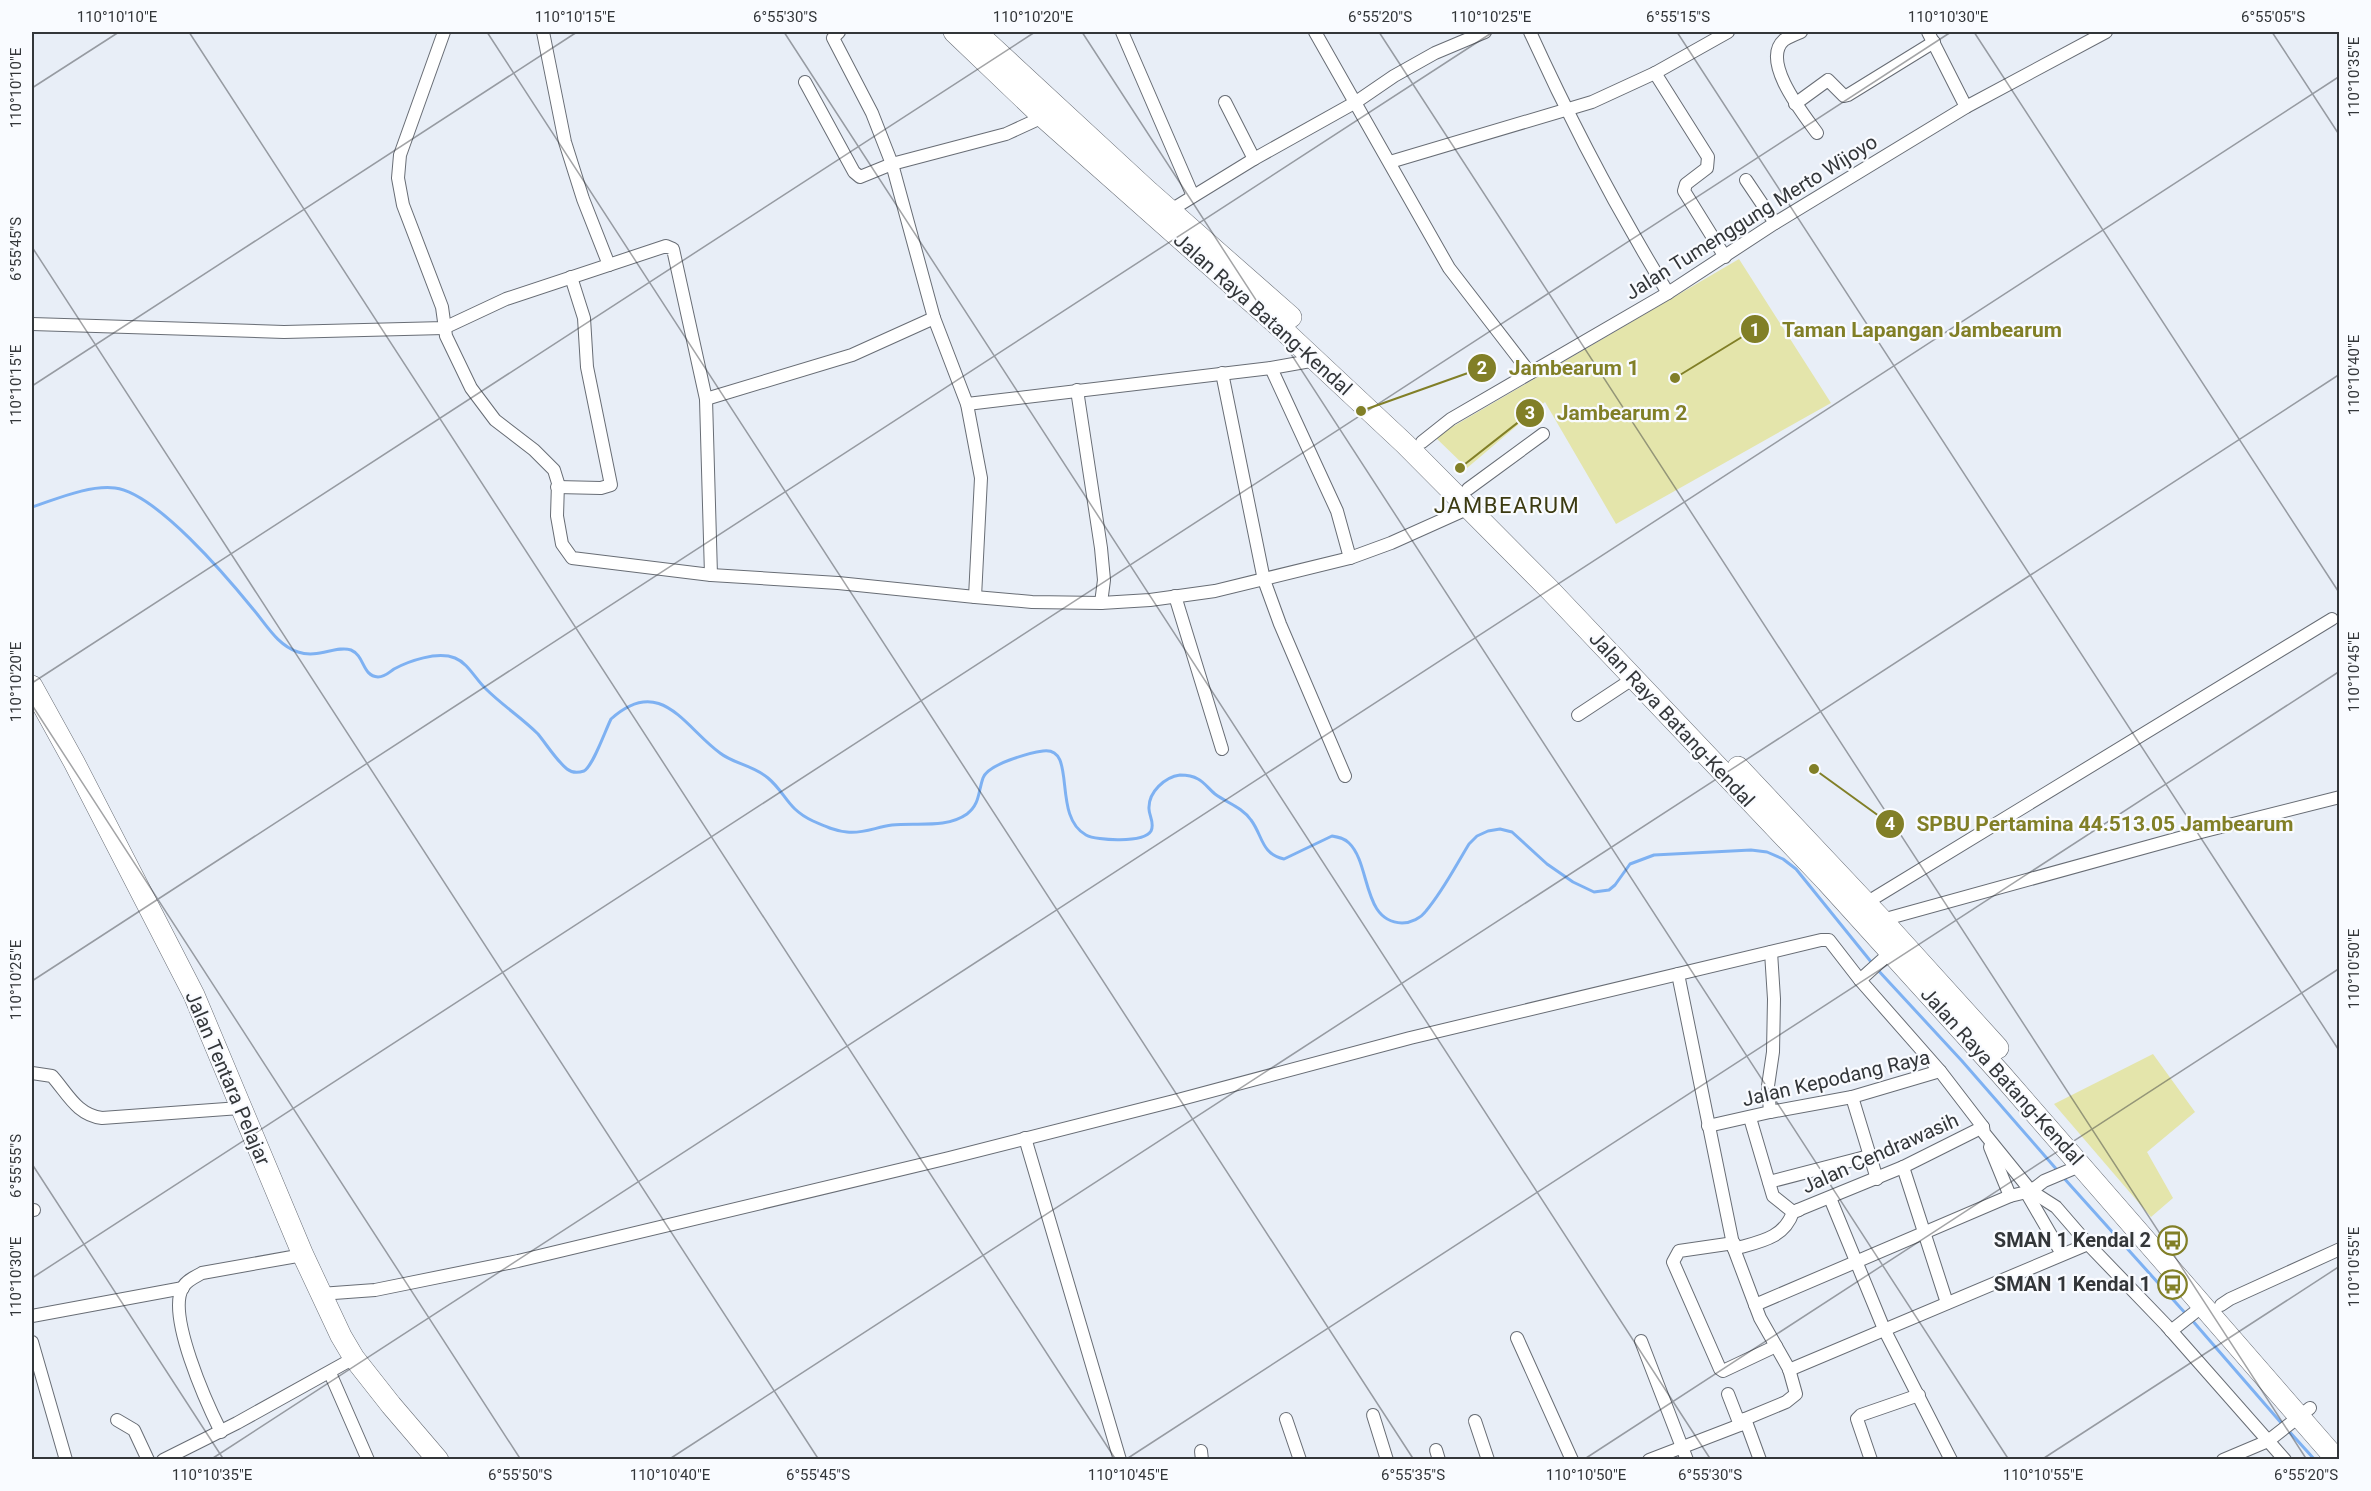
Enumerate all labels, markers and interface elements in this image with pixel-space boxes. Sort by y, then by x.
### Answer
text: 110°10'10"E [77,8,158,26]
text: 110°10'15"E [535,8,616,26]
text: 6°55'30"S [753,8,817,26]
text: 110°10'20"E [993,8,1074,26]
text: 6°55'20"S [1348,8,1412,26]
text: 110°10'25"E [1451,8,1532,26]
text: 6°55'15"S [1646,8,1710,26]
text: 110°10'30"E [1908,8,1989,26]
text: 6°55'05"S [2241,8,2305,26]
text: 110°10'35"E [2345,36,2363,117]
text: 110°10'10"E [7,47,25,128]
street label: Jalan Tumenggung Merto Wijoyo [1621,129,1881,305]
text: 6°55'45"S [7,217,25,281]
street label: Jalan Raya Batang-Kendal [1169,228,1357,400]
callout: Taman Lapangan Jambearum [1740,310,2074,349]
text: Taman Lapangan Jambearum [1782,318,2062,342]
text: 1 [1750,319,1760,340]
text: 110°10'40"E [2345,334,2363,415]
text: 110°10'15"E [7,344,25,425]
callout: Jambearum 1 [1467,348,1652,387]
text: Jambearum 1 [1509,356,1639,380]
text: 2 [1477,357,1487,378]
callout: Jambearum 2 [1515,393,1699,432]
text: Jambearum 2 [1557,401,1687,425]
text: 3 [1525,402,1535,423]
district label: JAMBEARUM [1434,493,1580,518]
street label: Jalan Raya Batang-Kendal [1584,626,1760,812]
text: 110°10'45"E [2345,631,2363,712]
text: 110°10'20"E [7,641,25,722]
callout: SPBU Pertamina 44.513.05 Jambearum [1875,804,2306,843]
text: SPBU Pertamina 44.513.05 Jambearum [1916,812,2294,836]
text: 4 [1885,813,1895,834]
text: 110°10'50"E [2345,928,2363,1009]
text: 110°10'25"E [7,939,25,1020]
street label: Jalan Raya Batang-Kendal [1916,982,2088,1170]
street label: Jalan Tentara Pelajar [180,987,276,1169]
street label: Jalan Kepodang Raya [1740,1045,1932,1111]
street label: Jalan Cendrawasih [1798,1108,1962,1198]
text: 6°55'55"S [7,1134,25,1198]
bus stop icon: SMAN 1 Kendal 2 [2156,1224,2188,1256]
text: 110°10'55"E [2345,1226,2363,1307]
place label: SMAN 1 Kendal 2 [1994,1228,2151,1252]
text: 110°10'30"E [7,1236,25,1317]
bus stop icon: SMAN 1 Kendal 1 [2156,1268,2188,1300]
place label: SMAN 1 Kendal 1 [1994,1272,2151,1296]
text: 110°10'35"E [172,1466,253,1484]
text: 6°55'50"S [488,1466,552,1484]
text: 110°10'40"E [630,1466,711,1484]
text: 6°55'45"S [786,1466,850,1484]
text: 110°10'45"E [1088,1466,1169,1484]
text: 6°55'35"S [1381,1466,1445,1484]
text: 110°10'50"E [1546,1466,1627,1484]
text: 6°55'30"S [1678,1466,1742,1484]
text: 110°10'55"E [2003,1466,2084,1484]
text: 6°55'20"S [2274,1466,2338,1484]

